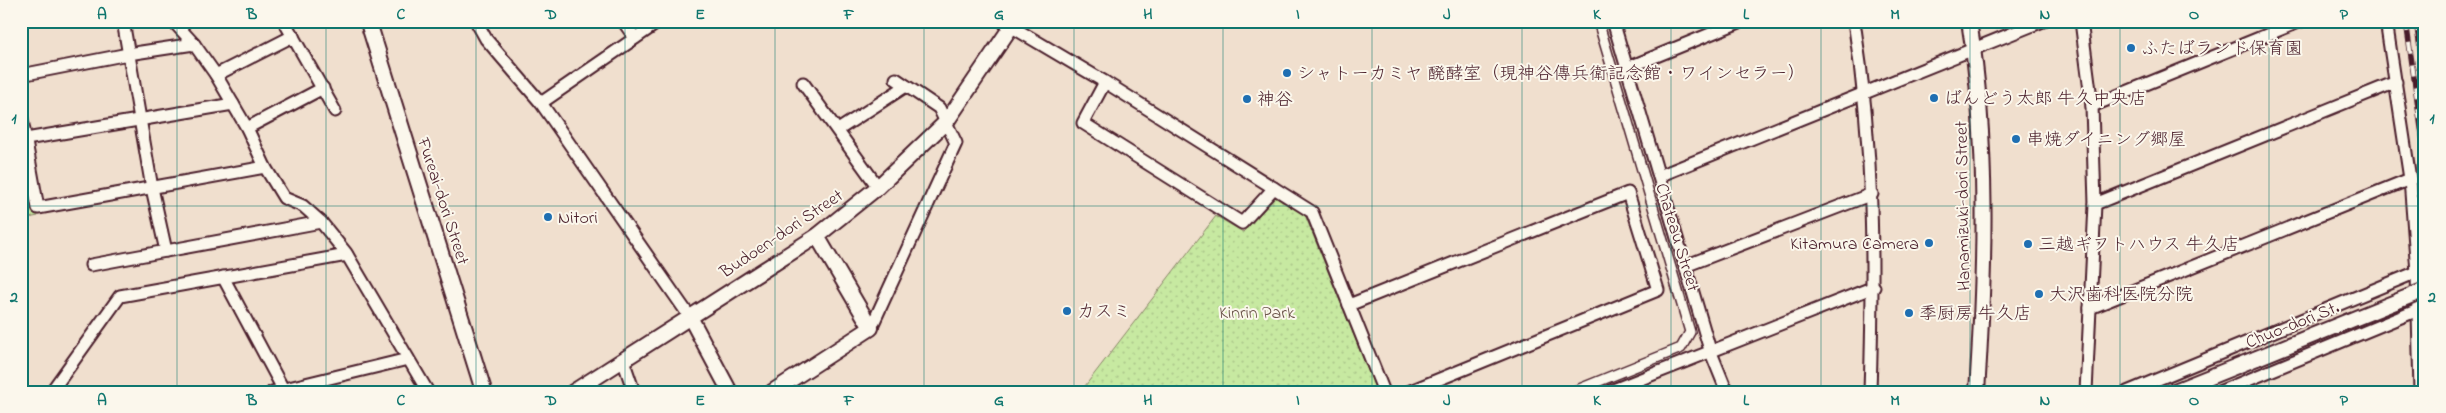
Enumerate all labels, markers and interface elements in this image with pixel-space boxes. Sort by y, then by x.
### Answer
text: A [97,3,107,27]
text: B [246,3,258,27]
text: C [397,3,406,27]
text: D [544,3,557,27]
text: E [695,3,705,27]
text: F [843,3,855,27]
text: G [994,3,1004,27]
text: H [1143,3,1153,27]
text: I [1296,3,1300,27]
text: J [1443,3,1451,27]
text: K [1593,3,1602,27]
text: L [1743,3,1750,27]
text: M [1890,3,1900,27]
text: N [2040,3,2051,27]
text: O [2189,3,2200,27]
text: P [2340,3,2349,27]
place label: ふたばランド保育園 [2141,37,2303,63]
marker: ふたばランド保育園 [2125,42,2137,54]
place label: シャトーカミヤ 醗酵室（現神谷傳兵衛記念館・ワインセラー） [1297,62,1806,88]
marker: シャトーカミヤ 醗酵室（現神谷傳兵衛記念館・ワインセラー） [1281,67,1293,79]
place label: ばんどう太郎 牛久中央店 [1944,87,2147,113]
place label: 神谷 [1257,88,1293,114]
marker: ばんどう太郎 牛久中央店 [1928,92,1940,104]
marker: 神谷 [1241,93,1253,105]
text: 1 [11,107,17,131]
text: 1 [2429,107,2435,131]
street label: Hanamizuki-dori Street [1950,121,1978,291]
place label: 串焼ダイニング郷屋 [2026,128,2186,154]
marker: 串焼ダイニング郷屋 [2010,133,2022,145]
street label: Fureai-dori Street [409,134,475,268]
street label: Chateau Street [1647,180,1705,295]
street label: Budoen-dori Street [714,184,849,286]
place label: Nitori [558,206,598,232]
marker: Nitori [542,211,554,223]
place label: Kitamura Camera [1790,232,1919,258]
place label: 三越ギフトハウス 牛久店 [2038,233,2239,259]
marker: Kitamura Camera [1923,237,1935,249]
marker: 三越ギフトハウス 牛久店 [2022,238,2034,250]
place label: 大沢歯科医院分院 [2049,283,2193,309]
text: 2 [9,286,18,310]
text: 2 [2427,286,2436,310]
marker: 大沢歯科医院分院 [2033,288,2045,300]
street label: Chuo-dori St. [2242,295,2344,356]
place label: カスミ [1077,300,1131,326]
park label: Kinrin Park [1219,301,1295,327]
place label: 季厨房 牛久店 [1919,302,2032,328]
marker: カスミ [1061,305,1073,317]
marker: 季厨房 牛久店 [1903,307,1915,319]
text: A [97,389,107,413]
text: B [246,389,258,413]
text: C [397,389,406,413]
text: D [544,389,557,413]
text: E [695,389,705,413]
text: F [843,389,855,413]
text: G [994,389,1004,413]
text: H [1143,389,1153,413]
text: I [1296,389,1300,413]
text: J [1443,389,1451,413]
text: K [1593,389,1602,413]
text: L [1743,389,1750,413]
text: M [1890,389,1900,413]
text: N [2040,389,2051,413]
text: O [2189,389,2200,413]
text: P [2340,389,2349,413]

